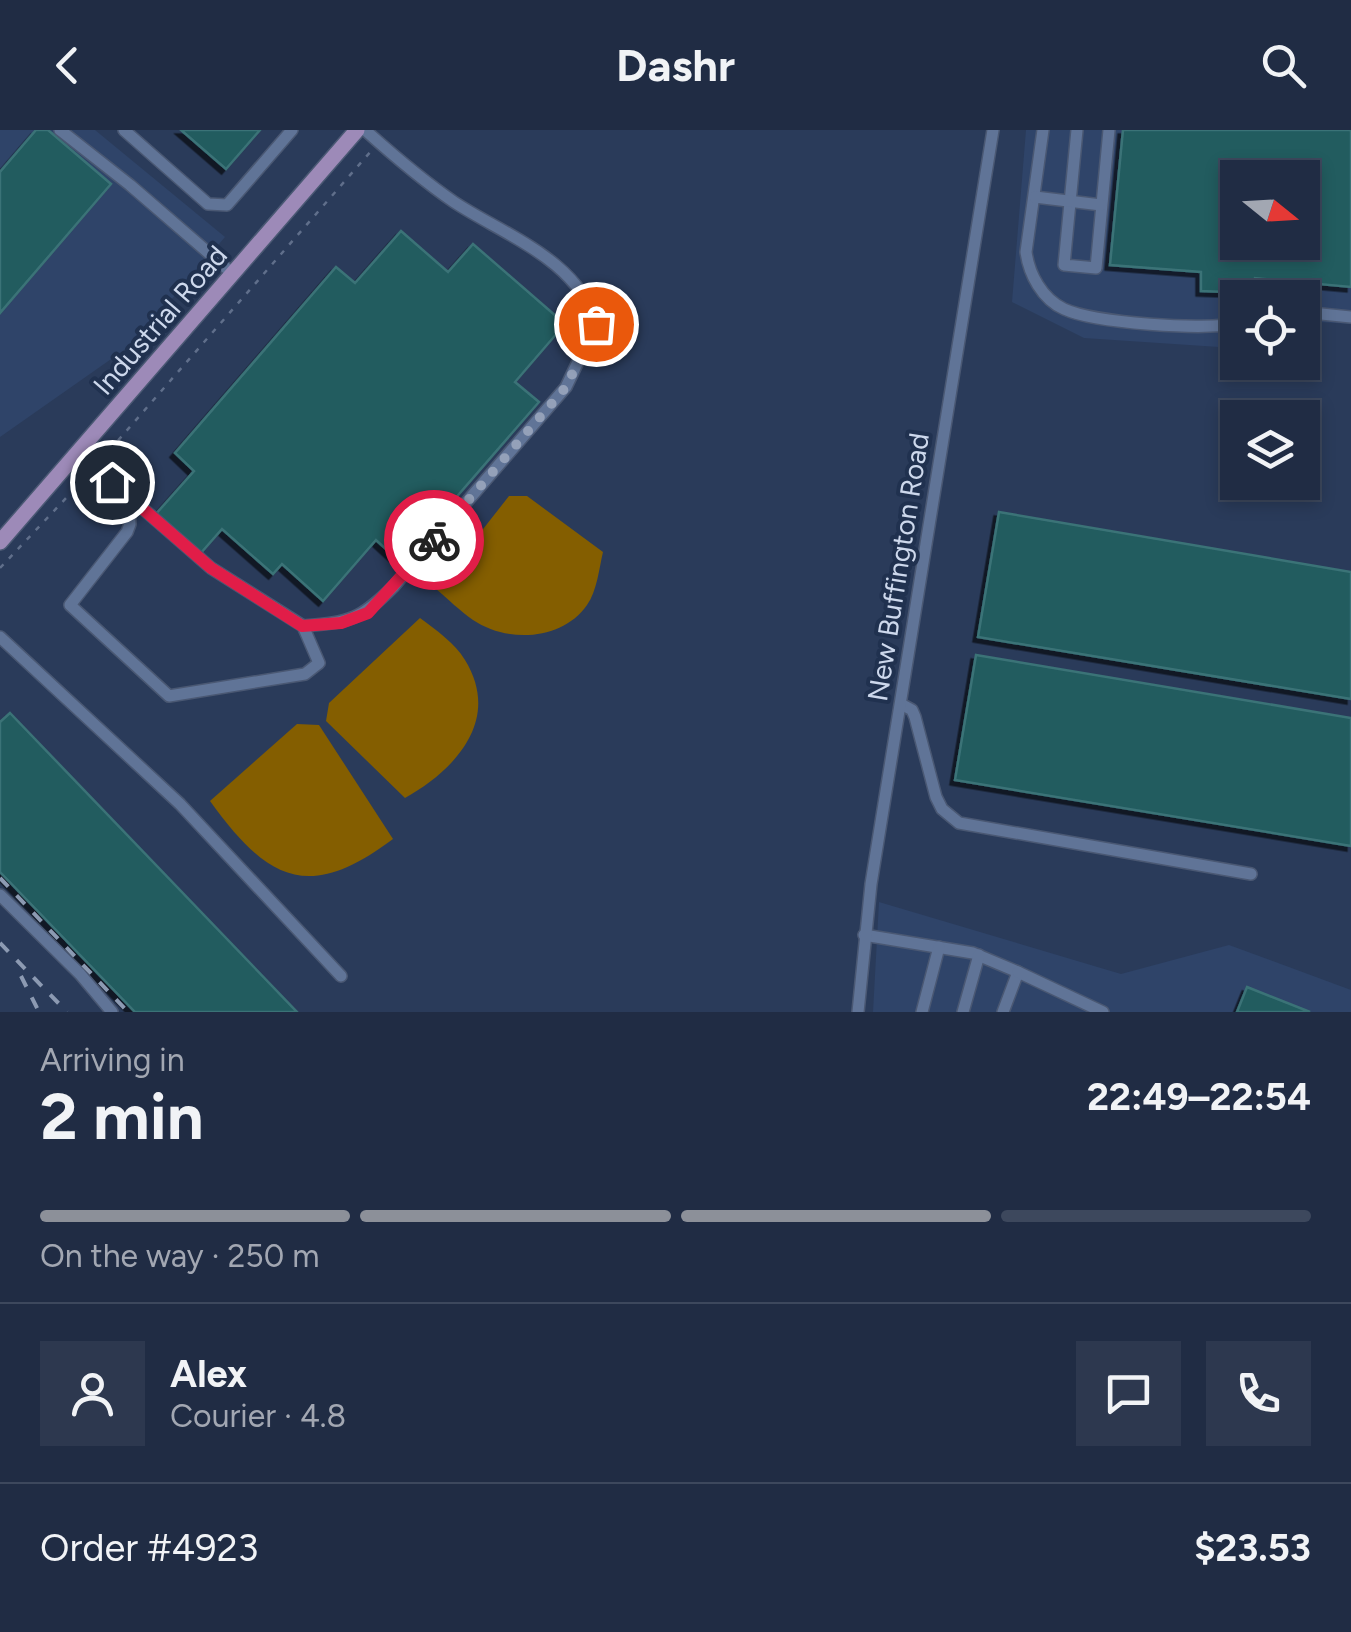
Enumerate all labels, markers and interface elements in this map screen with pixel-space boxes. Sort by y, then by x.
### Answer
icon: back [40,38,95,93]
text: Dashr [616,38,735,92]
icon: search [1256,38,1311,93]
north arrow [1220,160,1320,260]
map controls [1220,160,1320,500]
street label: Industrial Road [86,238,234,402]
button: locate [1220,280,1320,380]
pin [554,282,639,367]
icon: bag [569,297,624,352]
button: layers [1220,400,1320,500]
street label: New Buffington Road [860,430,936,704]
pin [70,440,155,525]
icon: home [85,455,140,510]
courier [384,490,484,590]
icon: bike [407,513,462,568]
text: Arriving in [40,1041,185,1079]
text: 22:49–22:54 [1087,1074,1311,1120]
text: 2 min [40,1077,204,1155]
text: On the way · 250 m [40,1237,319,1275]
button: person [40,1341,145,1446]
button: chat [1076,1341,1181,1446]
button: phone [1206,1341,1311,1446]
text: Alex [170,1351,247,1397]
text: Courier · 4.8 [170,1397,346,1435]
text: Order #4923 [40,1525,259,1571]
text: $23.53 [1194,1525,1311,1571]

